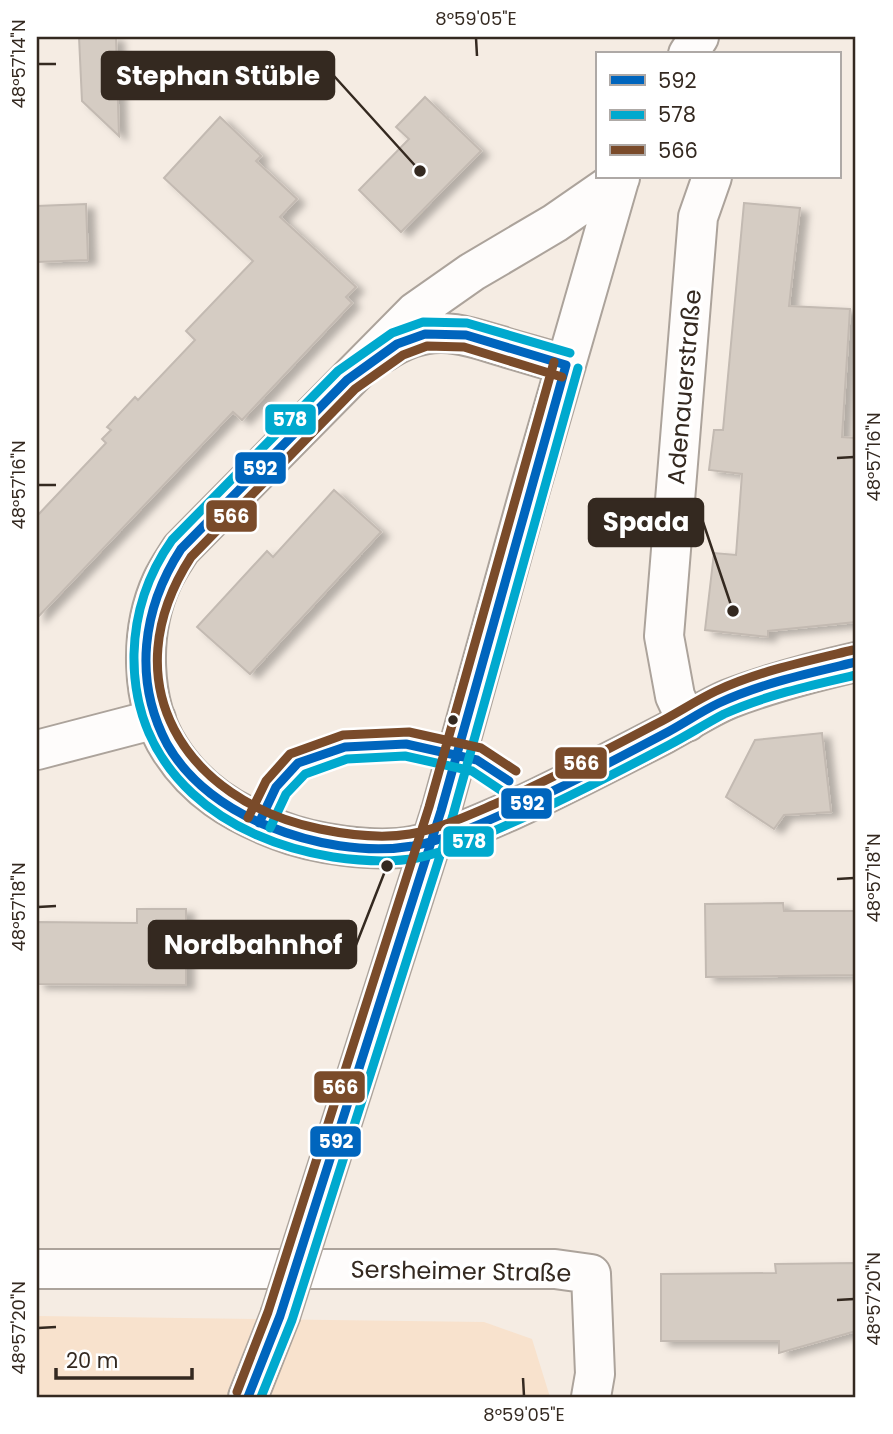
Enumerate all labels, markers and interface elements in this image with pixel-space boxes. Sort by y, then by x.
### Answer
text: 8°59'05"E [435,6,517,31]
text: 48°57'14"N [6,19,31,109]
callout: Stephan Stüble [102,52,334,99]
legend [596,52,840,178]
text: Stephan Stüble [116,58,320,94]
text: 592 [658,66,697,95]
text: 578 [658,100,696,129]
text: 566 [658,136,698,165]
street label: Adenauerstraße [659,288,709,486]
line badge: 578 [264,403,317,436]
text: 578 [273,406,307,433]
text: 48°57'16"N [861,412,886,502]
text: 48°57'16"N [6,440,31,530]
line badge: 592 [234,451,287,485]
text: 592 [243,455,278,482]
line badge: 566 [205,499,258,533]
callout: Spada [589,499,703,546]
text: 566 [213,503,249,530]
text: Spada [603,504,689,540]
unlabelled marker [446,713,460,727]
line badge: 566 [554,746,608,780]
text: 566 [563,750,599,777]
line badge: 592 [500,787,553,820]
text: 592 [510,790,545,817]
line badge: 578 [442,825,495,858]
text: 578 [452,828,486,855]
text: 48°57'18"N [861,833,886,923]
text: 48°57'18"N [6,862,31,952]
callout: Nordbahnhof [149,921,356,968]
text: Nordbahnhof [164,927,342,963]
line badge: 566 [313,1070,366,1104]
text: 566 [322,1074,358,1101]
line badge: 592 [309,1125,362,1158]
text: 592 [319,1128,354,1155]
text: 48°57'20"N [861,1252,886,1346]
street label: Sersheimer Straße [350,1253,572,1289]
text: 48°57'20"N [6,1281,31,1375]
scale bar [56,1336,192,1380]
text: 20 m [66,1346,119,1375]
text: 8°59'05"E [483,1402,565,1427]

